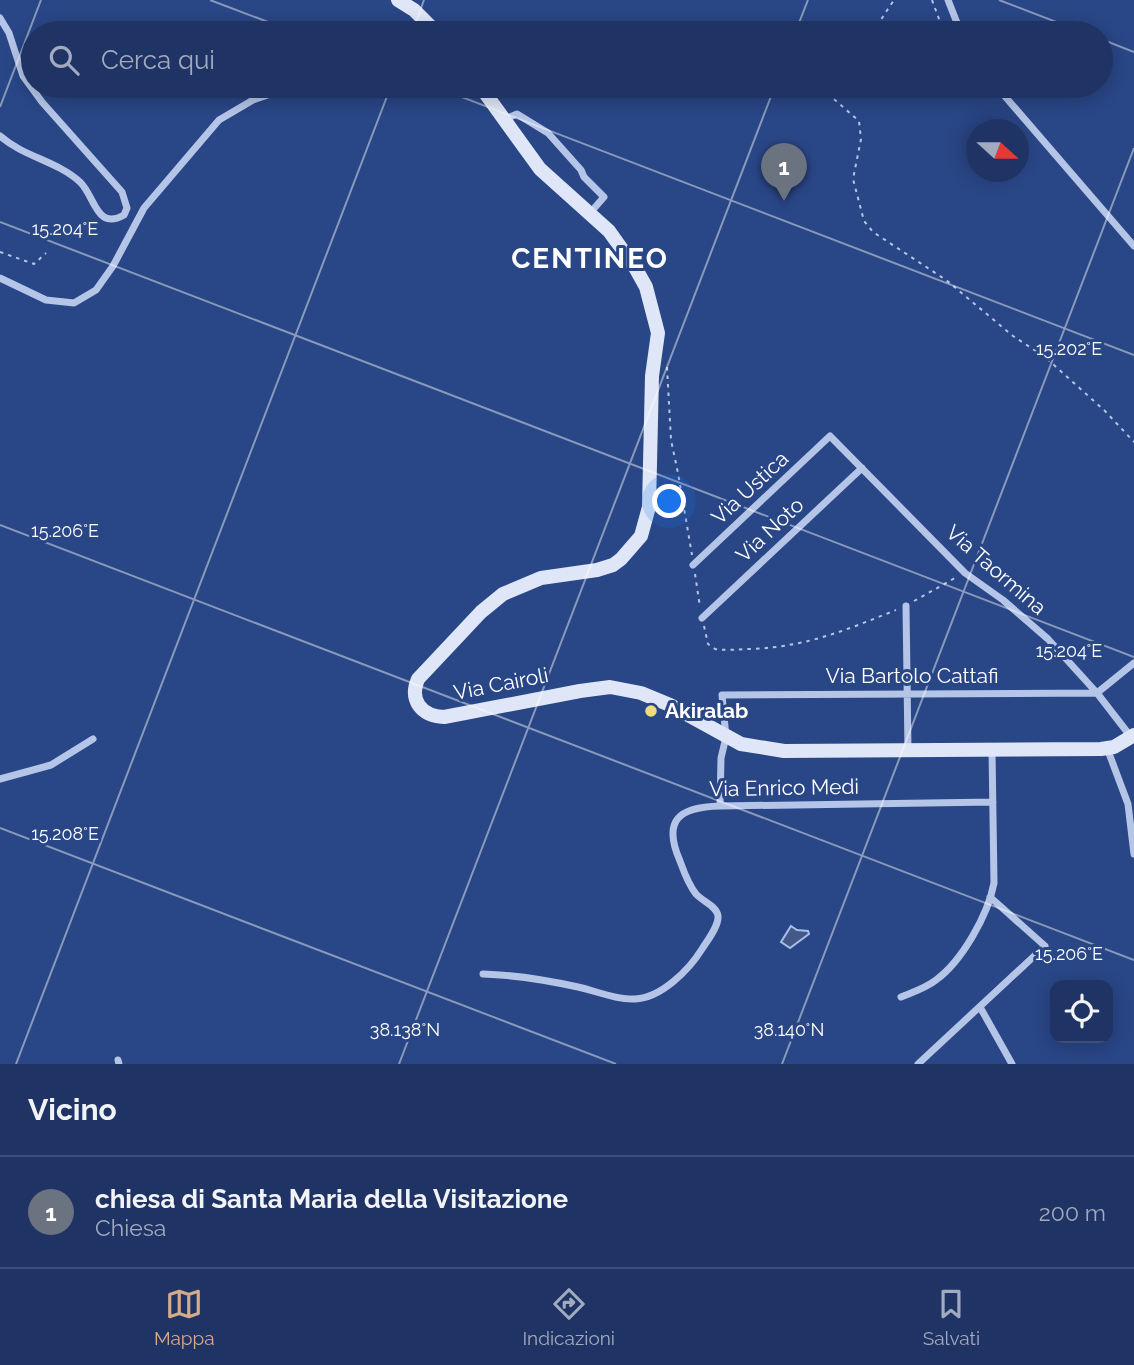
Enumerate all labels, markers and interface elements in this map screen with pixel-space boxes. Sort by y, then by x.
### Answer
search box [21,21,1113,98]
icon: search [45,41,83,79]
text: Cerca qui [101,45,215,75]
north arrow [966,119,1029,182]
pin: 1 [761,143,807,201]
text: 15.204°E [32,218,98,239]
district label: CENTINEO [511,242,669,275]
text: 15.202°E [1036,338,1102,359]
street label: Via Ustica [706,446,793,530]
your location [652,484,686,518]
street label: Via Noto [731,492,809,567]
street label: Via Taormina [941,519,1052,620]
text: 15.206°E [31,520,99,541]
text: 15.204°E [1036,640,1102,661]
street label: Via Cairoli [451,662,550,705]
street label: Via Bartolo Cattafi [825,663,999,688]
place label: Akiralab [665,698,748,723]
marker: Akiralab [643,703,659,719]
street label: Via Enrico Medi [709,774,859,801]
text: 15.208°E [31,823,99,844]
text: 15.206°E [1035,943,1103,964]
map controls [1050,980,1113,1043]
button: locate [1050,980,1113,1043]
text: 38.138°N [370,1019,440,1040]
text: 38.140°N [754,1019,824,1040]
text: Vicino [28,1092,117,1127]
text: chiesa di Santa Maria della Visitazione [95,1184,568,1214]
text: 1 [45,1199,57,1226]
text: 200 m [1039,1199,1106,1226]
text: Chiesa [95,1214,166,1241]
tab: Mappa [154,1285,215,1349]
tab: Indicazioni [522,1285,615,1349]
tab: Salvati [923,1285,980,1349]

